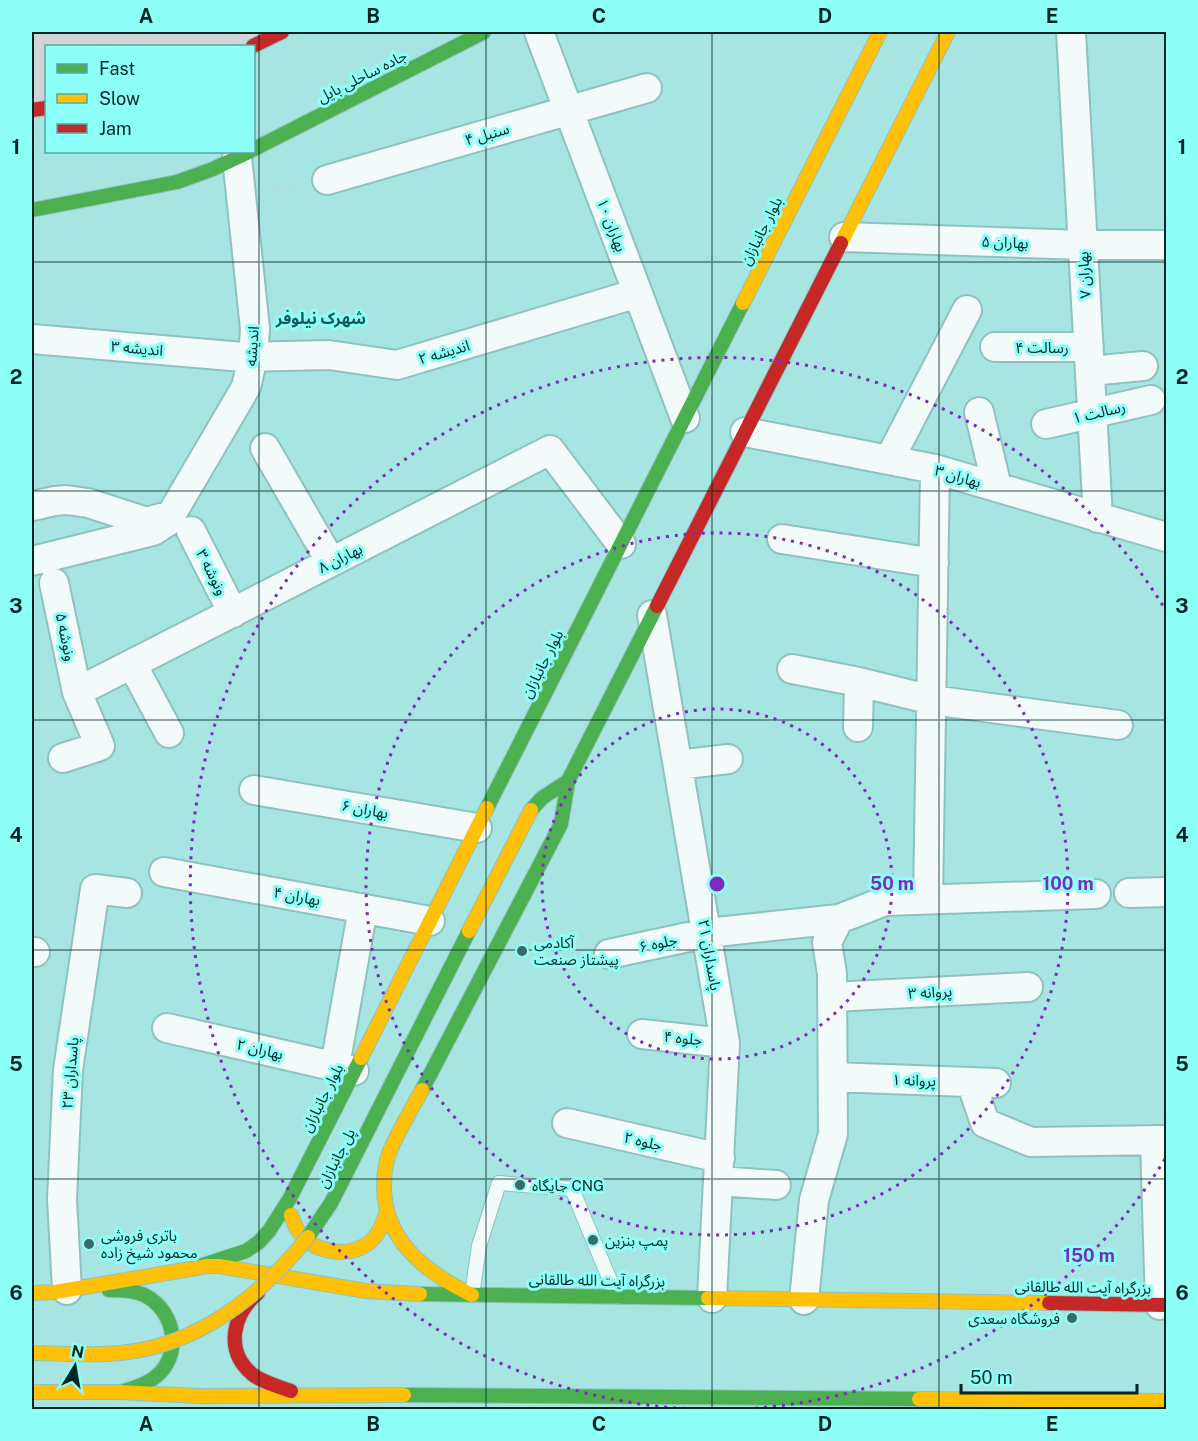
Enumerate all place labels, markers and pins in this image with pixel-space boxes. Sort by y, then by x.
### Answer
centre of rings [707,874,727,894]
place label: آکادمی پیشتاز صنعت [534,934,619,970]
marker: آکادمی پیشتاز صنعت [515,944,529,958]
place label: جایگاه CNG [532,1177,604,1194]
marker: جایگاه CNG [513,1178,527,1192]
place label: باتری فروشی محمود شیخ زاده [101,1227,198,1265]
place label: پمپ بنزین [605,1232,668,1251]
marker: پمپ بنزین [586,1233,600,1247]
marker: باتری فروشی محمود شیخ زاده [82,1237,96,1251]
place label: فروشگاه سعدی [968,1310,1060,1328]
marker: فروشگاه سعدی [1065,1311,1079,1325]

